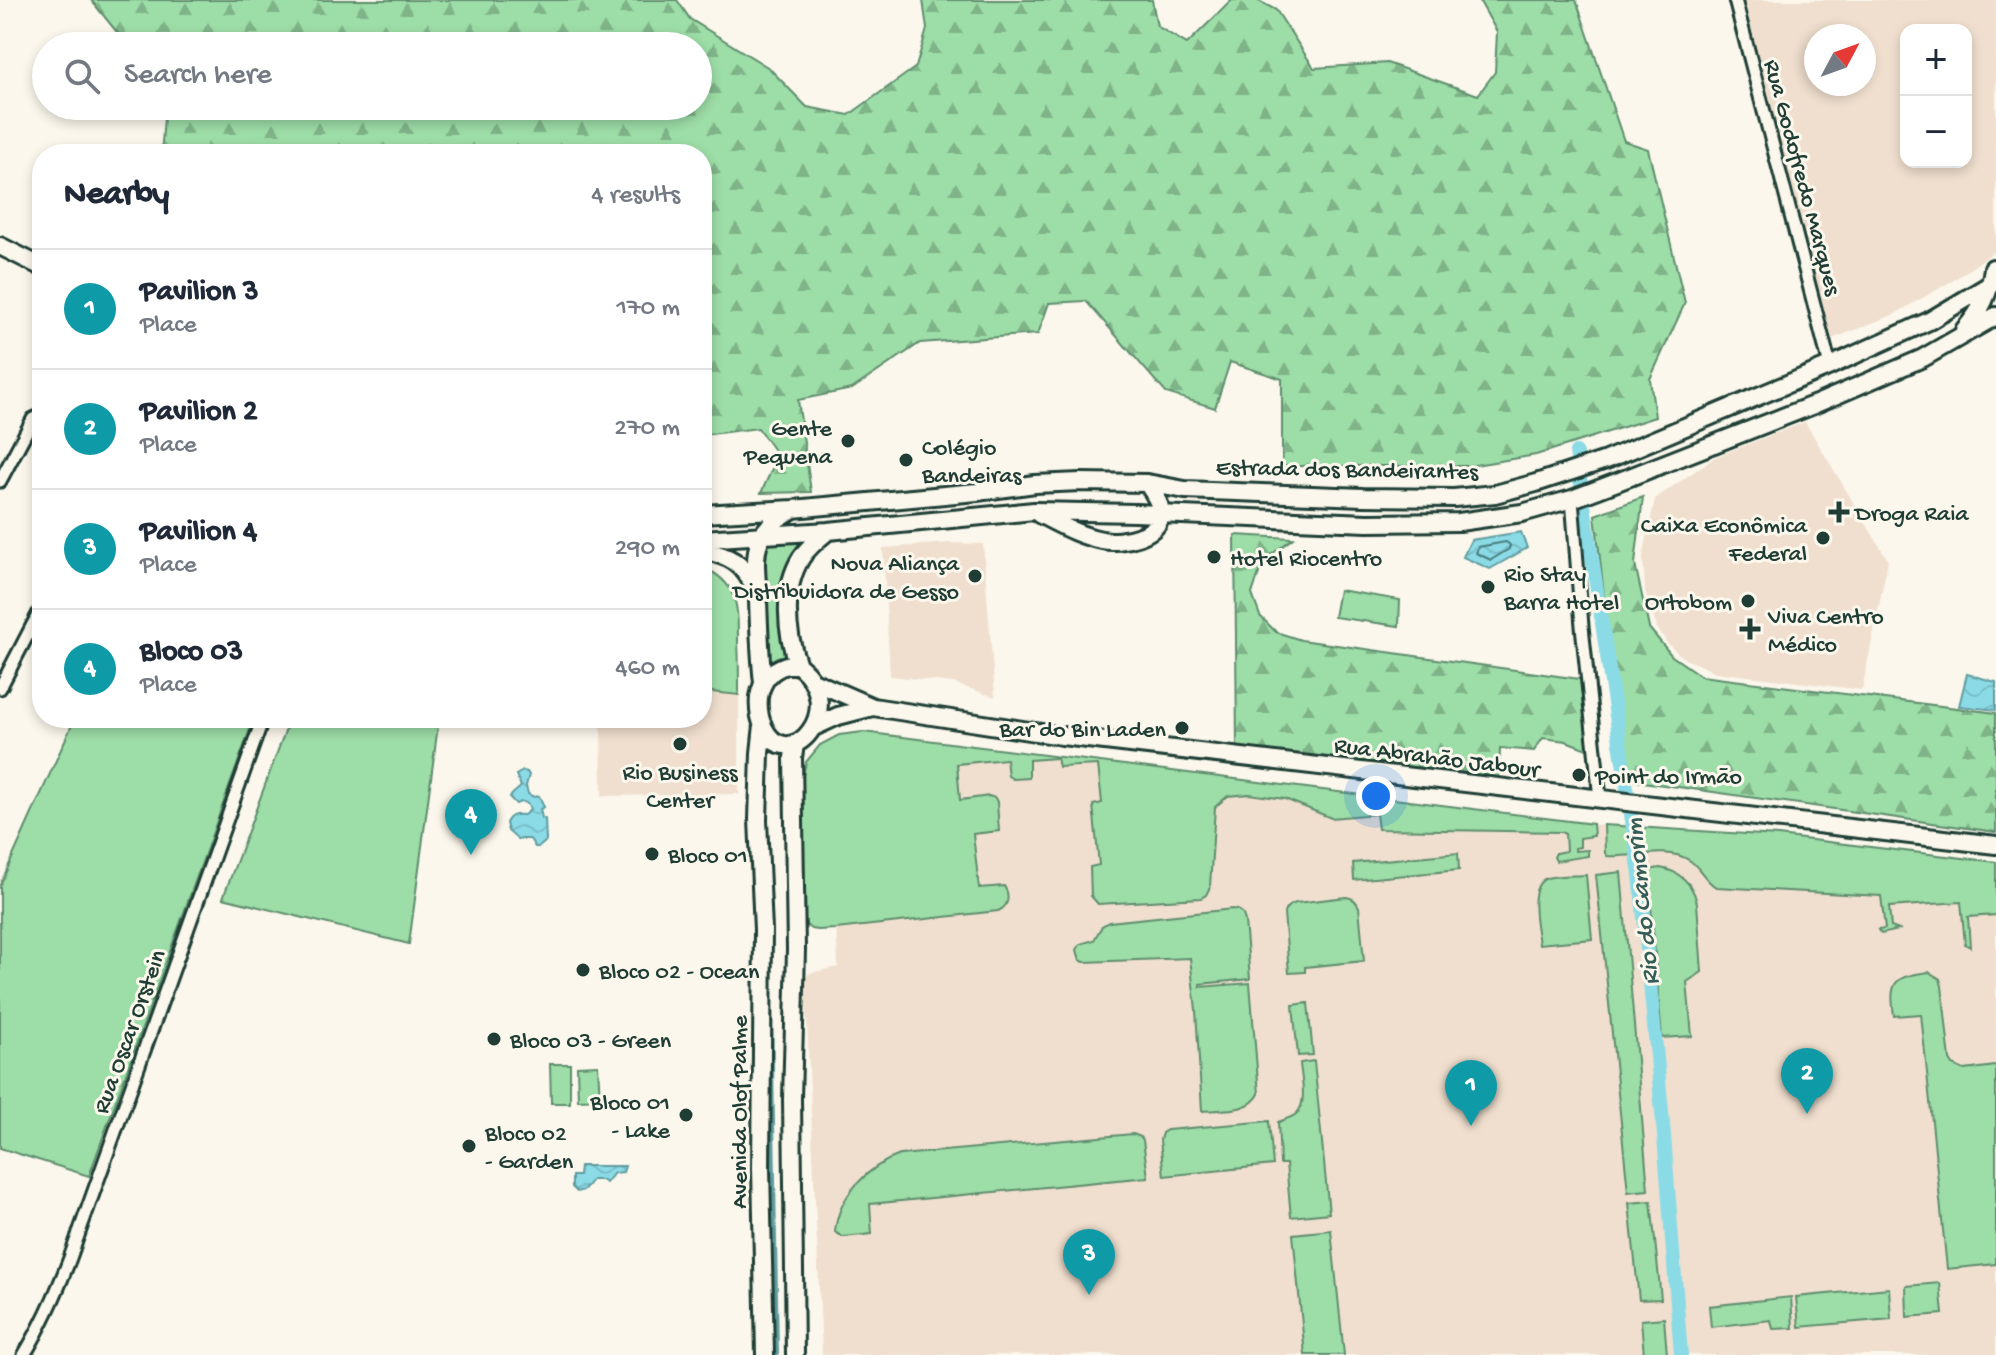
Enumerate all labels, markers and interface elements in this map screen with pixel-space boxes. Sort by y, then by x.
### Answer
north arrow [1804,24,1876,96]
map controls [1900,24,1972,168]
button: + [1900,24,1972,96]
search box [32,32,712,120]
icon: search [60,54,104,98]
street label: Rua Godofredo Marques [1755,57,1846,300]
text: Search here [124,59,272,94]
button: − [1900,96,1972,168]
text: Nearby [64,176,169,216]
text: 4 results [591,181,680,212]
text: Pavilion 3 [140,276,259,311]
text: 1 [85,294,95,325]
text: 170 m [617,294,680,325]
text: Place [140,311,197,342]
text: Pavilion 2 [140,396,258,431]
text: 2 [84,414,96,445]
text: 270 m [614,414,680,445]
place label: Gente Pequena [743,416,833,473]
text: Place [140,431,197,462]
marker: Gente Pequena [839,432,857,450]
place label: Colégio Bandeiras [921,435,1022,492]
marker: Colégio Bandeiras [897,451,915,469]
street label: Estrada dos Bandeirantes [1216,455,1480,488]
place label: Droga Raia [1853,501,1969,530]
marker: Droga Raia [1830,503,1848,521]
place label: Caixa Econômica Federal [1641,513,1808,570]
text: Pavilion 4 [140,516,257,551]
marker: Caixa Econômica Federal [1814,529,1832,547]
text: 3 [83,534,97,565]
text: 290 m [615,534,680,565]
place label: Hotel Riocentro [1230,546,1382,575]
marker: Hotel Riocentro [1205,548,1223,566]
text: Place [140,551,197,582]
place label: Nova Aliança Distribuidora de Gesso [731,551,960,608]
place label: Rio Stay Barra Hotel [1503,562,1619,619]
marker: Nova Aliança Distribuidora de Gesso [966,567,984,585]
marker: Rio Stay Barra Hotel [1479,578,1497,596]
place label: Ortobom [1645,590,1732,619]
marker: Ortobom [1739,592,1757,610]
place label: Viva Centro Médico [1767,604,1884,661]
marker: Viva Centro Médico [1739,618,1761,640]
text: Bloco 03 [140,636,243,671]
text: 4 [84,654,96,685]
text: 460 m [615,654,680,685]
text: Place [140,671,197,702]
place label: Bar do Bin Laden [999,717,1167,746]
marker: Bar do Bin Laden [1173,719,1191,737]
street label: Rua Abrahão Jabour [1332,732,1543,787]
marker: Rio Business Center [671,735,689,753]
place label: Rio Business Center [623,760,739,817]
place label: Point do Irmão [1594,764,1742,793]
marker: Point do Irmão [1570,766,1588,784]
your location [1356,776,1396,816]
pin: 4 [445,789,497,855]
water label: Rio do Camorim [1620,816,1669,986]
place label: Bloco 01 [667,843,748,872]
marker: Bloco 01 [643,845,661,863]
street label: Rua Oscar Orstein [88,946,175,1118]
place label: Bloco 02 - Ocean [598,959,760,988]
marker: Bloco 02 - Ocean [574,961,592,979]
street label: Avenida Olof Palme [727,1015,756,1209]
place label: Bloco 03 - Green [509,1028,672,1057]
marker: Bloco 03 - Green [485,1030,503,1048]
pin: 2 [1781,1048,1833,1114]
pin: 1 [1445,1060,1497,1126]
place label: Bloco 01 - Lake [589,1090,671,1147]
marker: Bloco 01 - Lake [677,1106,695,1124]
place label: Bloco 02 - Garden [484,1121,574,1178]
marker: Bloco 02 - Garden [460,1137,478,1155]
pin: 3 [1063,1229,1115,1295]

